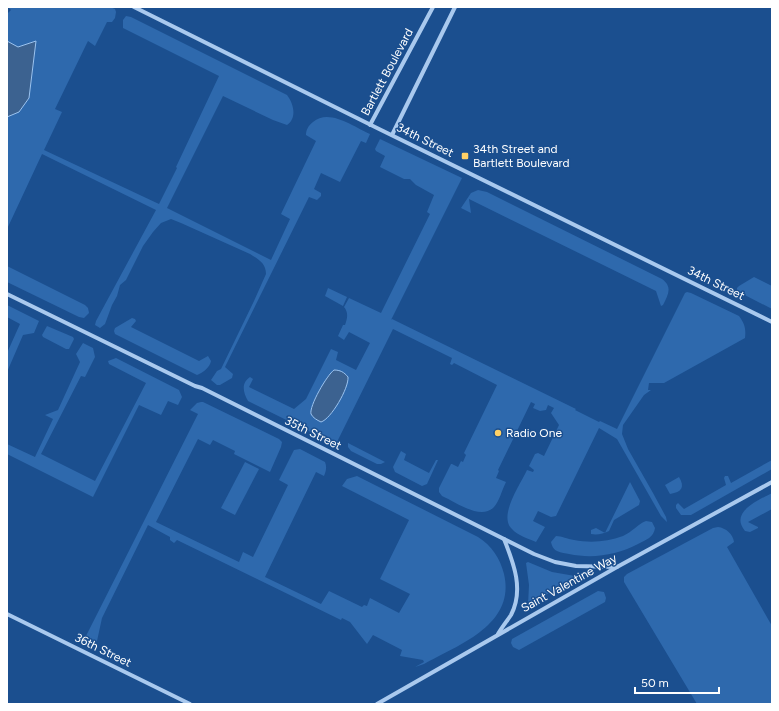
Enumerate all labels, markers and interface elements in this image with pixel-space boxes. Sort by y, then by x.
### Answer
street label: Bartlett Boulevard [358,26,416,118]
street label: 34th Street [394,120,456,160]
place label: 34th Street and Bartlett Boulevard [473,142,570,170]
marker: 34th Street and Bartlett Boulevard [460,151,470,161]
street label: 34th Street [685,263,747,303]
street label: 35th Street [282,413,344,453]
place label: Radio One [506,426,562,440]
marker: Radio One [493,428,503,438]
street label: Saint Valentine Way [519,551,620,615]
street label: 36th Street [72,630,134,670]
scale bar [635,669,719,695]
text: 50 m [641,676,669,690]

